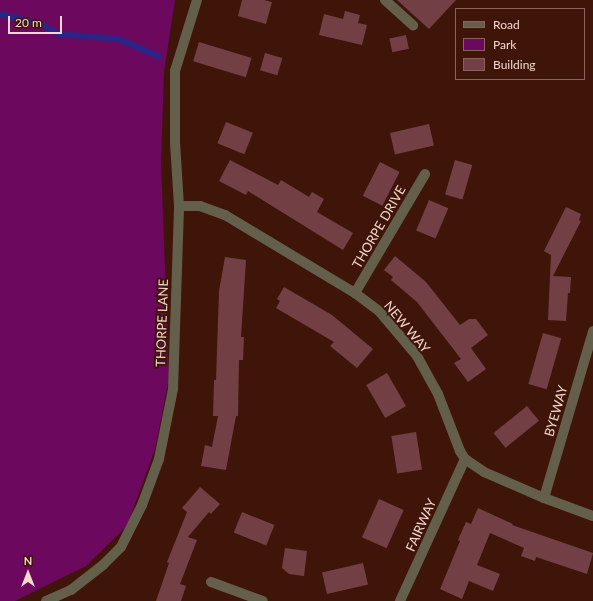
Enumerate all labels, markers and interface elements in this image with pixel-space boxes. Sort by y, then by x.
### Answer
scale bar [10,8,64,34]
legend [455,8,585,80]
text: 20 m [15,15,42,30]
text: Road [493,17,520,32]
text: Park [493,37,516,52]
text: Building [493,57,536,72]
street label: THORPE DRIVE [349,183,409,271]
street label: THORPE LANE [153,279,171,367]
street label: NEW WAY [381,298,433,356]
street label: BYEWAY [541,384,571,438]
street label: FAIRWAY [402,496,440,554]
north arrow [8,553,48,593]
text: N [24,554,32,567]

